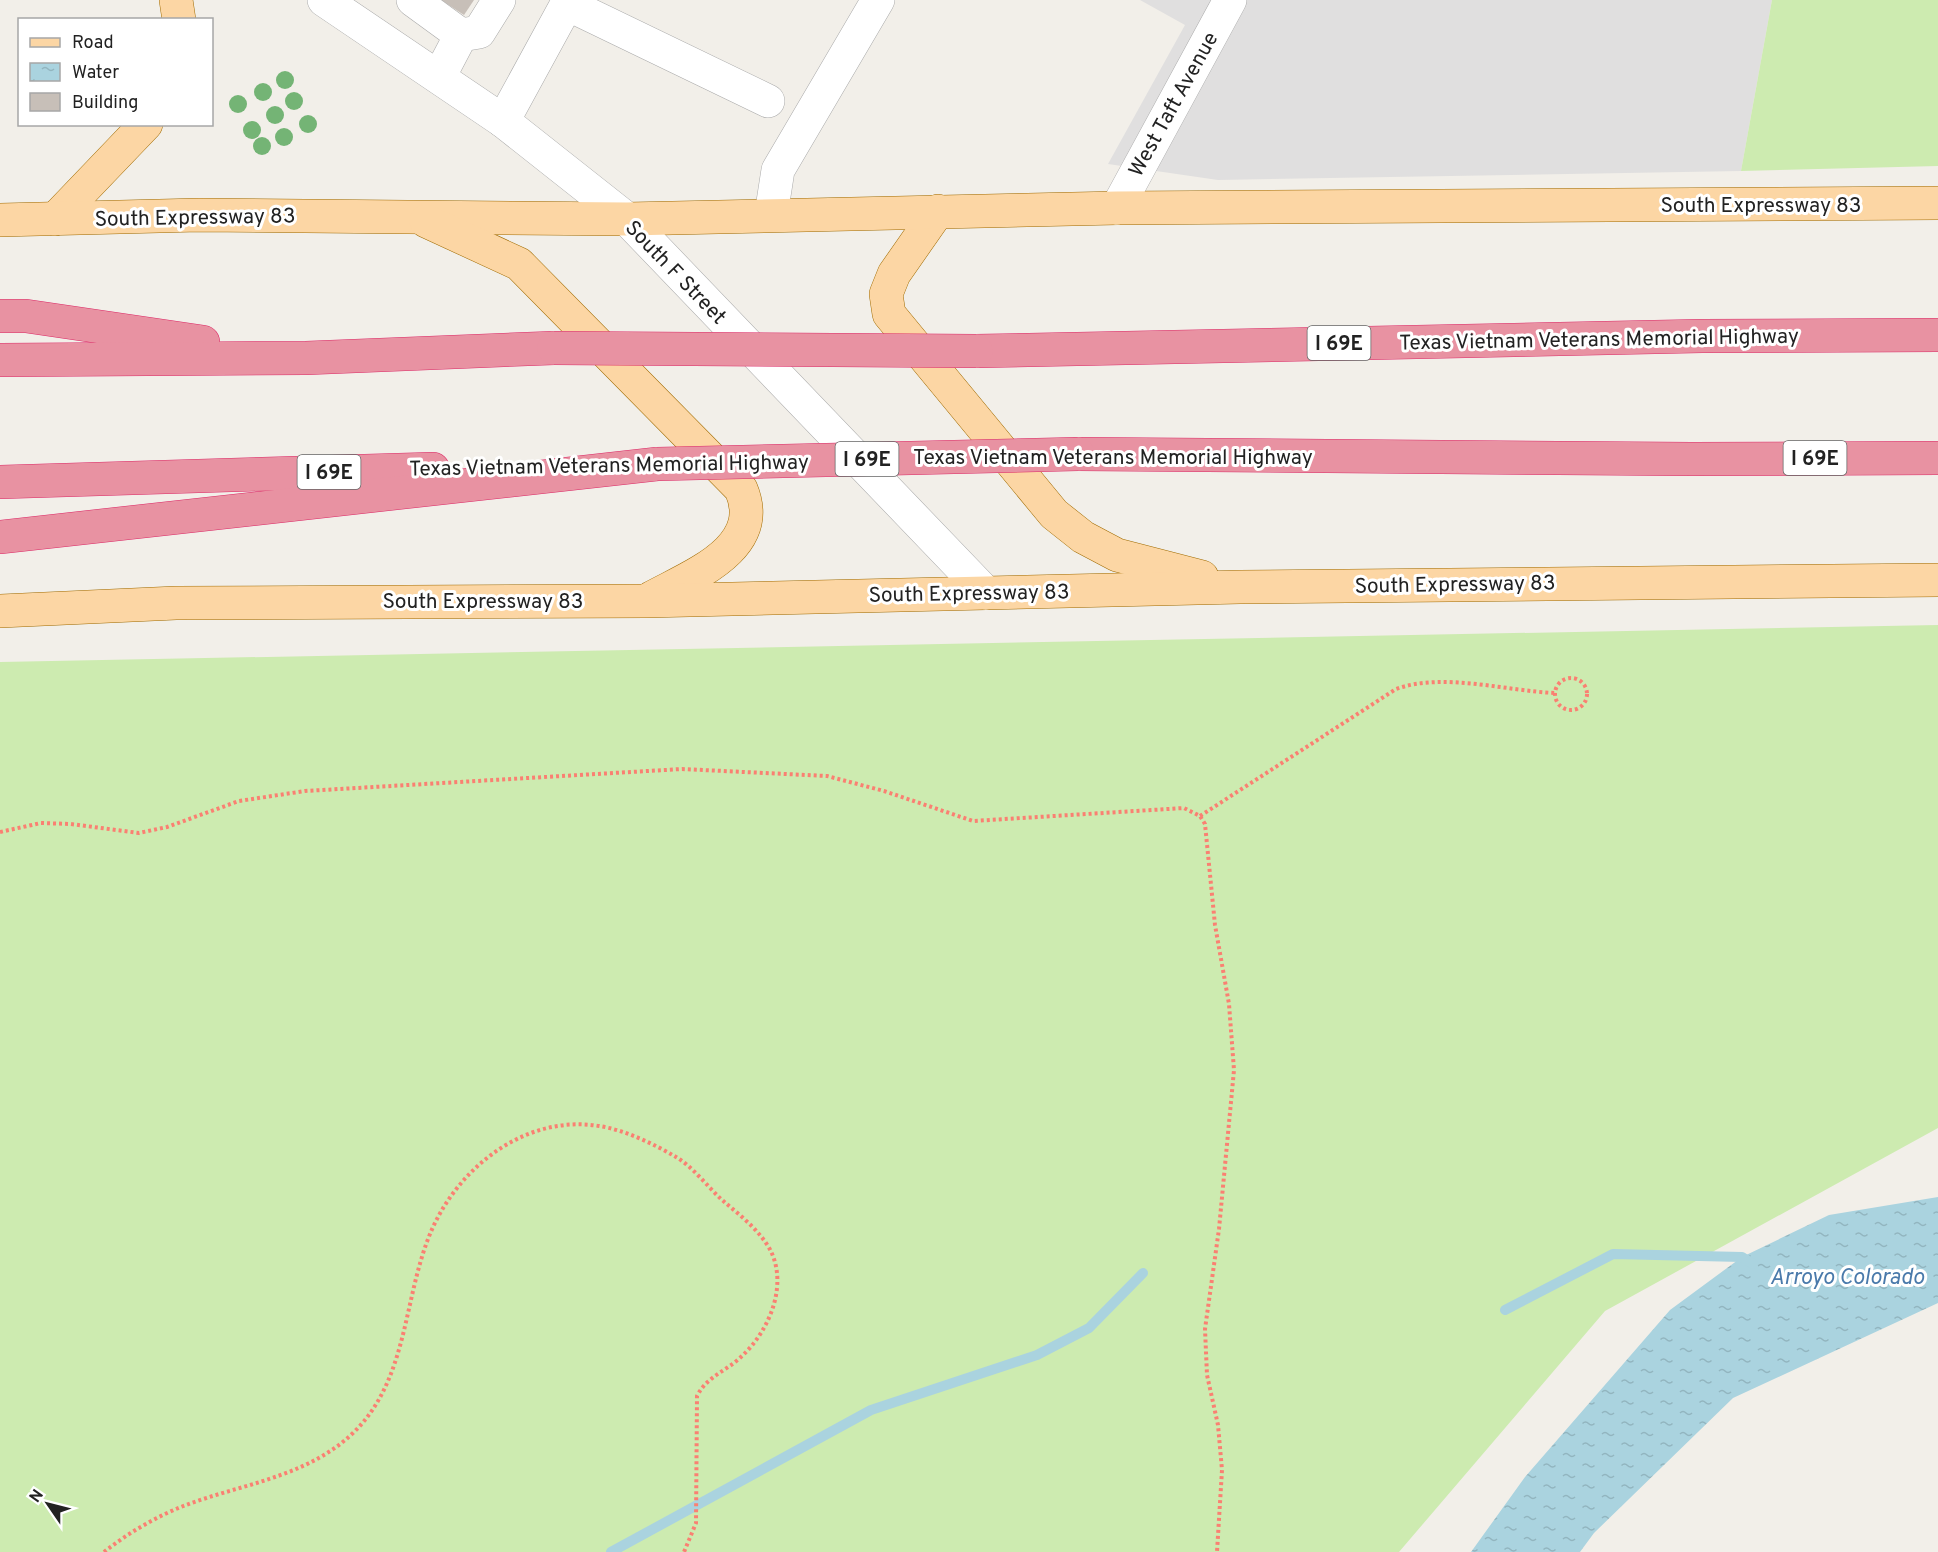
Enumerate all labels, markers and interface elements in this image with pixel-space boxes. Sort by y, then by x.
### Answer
legend [18,18,213,126]
street label: West Taft Avenue [1123,28,1225,182]
text: Road [72,32,114,55]
text: Water [72,62,119,85]
text: Building [72,92,138,115]
street label: South Expressway 83 [1661,193,1861,220]
street label: South Expressway 83 [94,203,296,234]
street label: South F Street [618,215,731,331]
street label: Texas Vietnam Veterans Memorial Highway [1399,324,1799,357]
road number: I 69E [1308,326,1370,360]
road number: I 69E [1784,441,1846,475]
road number: I 69E [836,442,898,476]
street label: Texas Vietnam Veterans Memorial Highway [913,445,1313,472]
street label: Texas Vietnam Veterans Memorial Highway [409,450,809,483]
road number: I 69E [298,455,360,489]
street label: South Expressway 83 [1354,570,1556,601]
street label: South Expressway 83 [868,579,1070,610]
street label: South Expressway 83 [383,589,583,616]
water label: Arroyo Colorado [1770,1265,1924,1292]
north arrow [18,1474,78,1534]
text: N [26,1486,49,1507]

